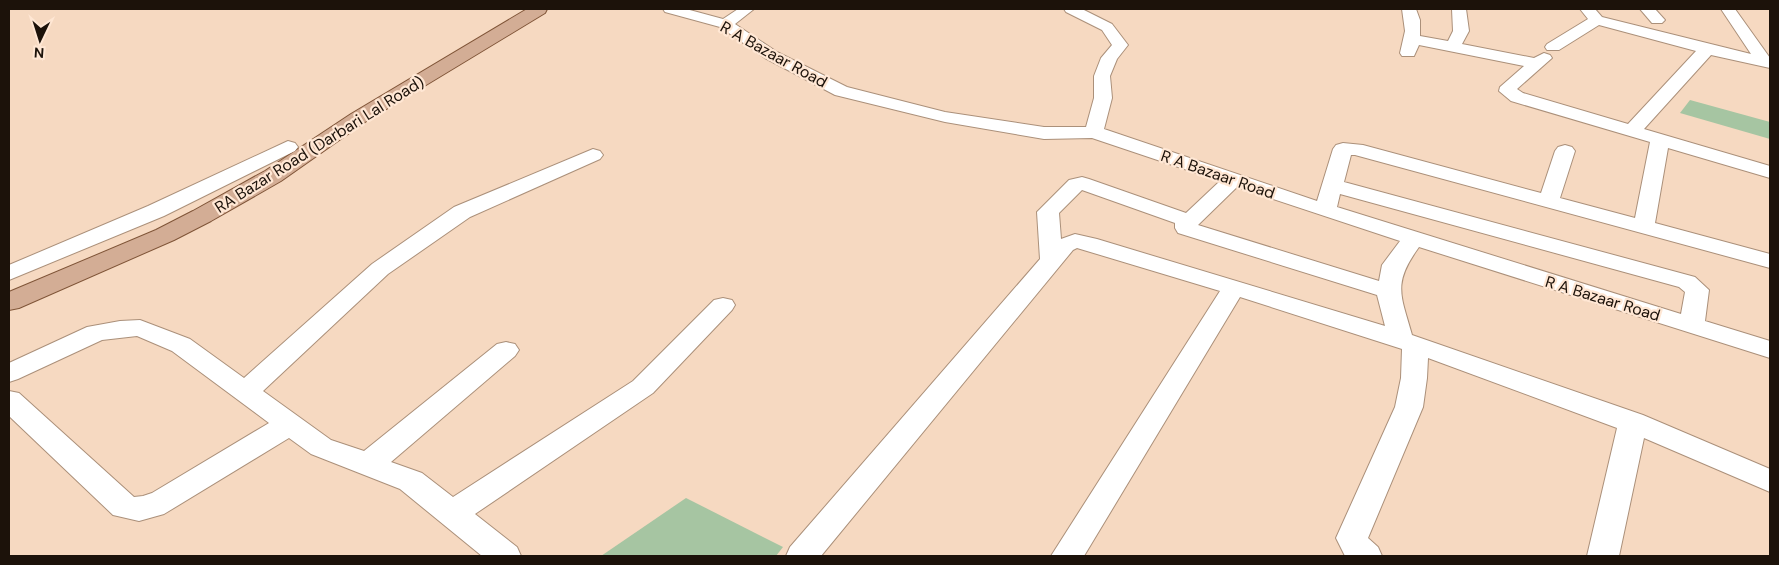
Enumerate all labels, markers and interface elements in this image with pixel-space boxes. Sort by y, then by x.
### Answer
north arrow [15,15,65,65]
street label: R A Bazaar Road [717,16,831,93]
text: N [33,44,45,62]
street label: RA Bazar Road (Darbari Lal Road) [211,71,428,218]
street label: R A Bazaar Road [1158,145,1278,204]
street label: R A Bazaar Road [1543,271,1663,326]

